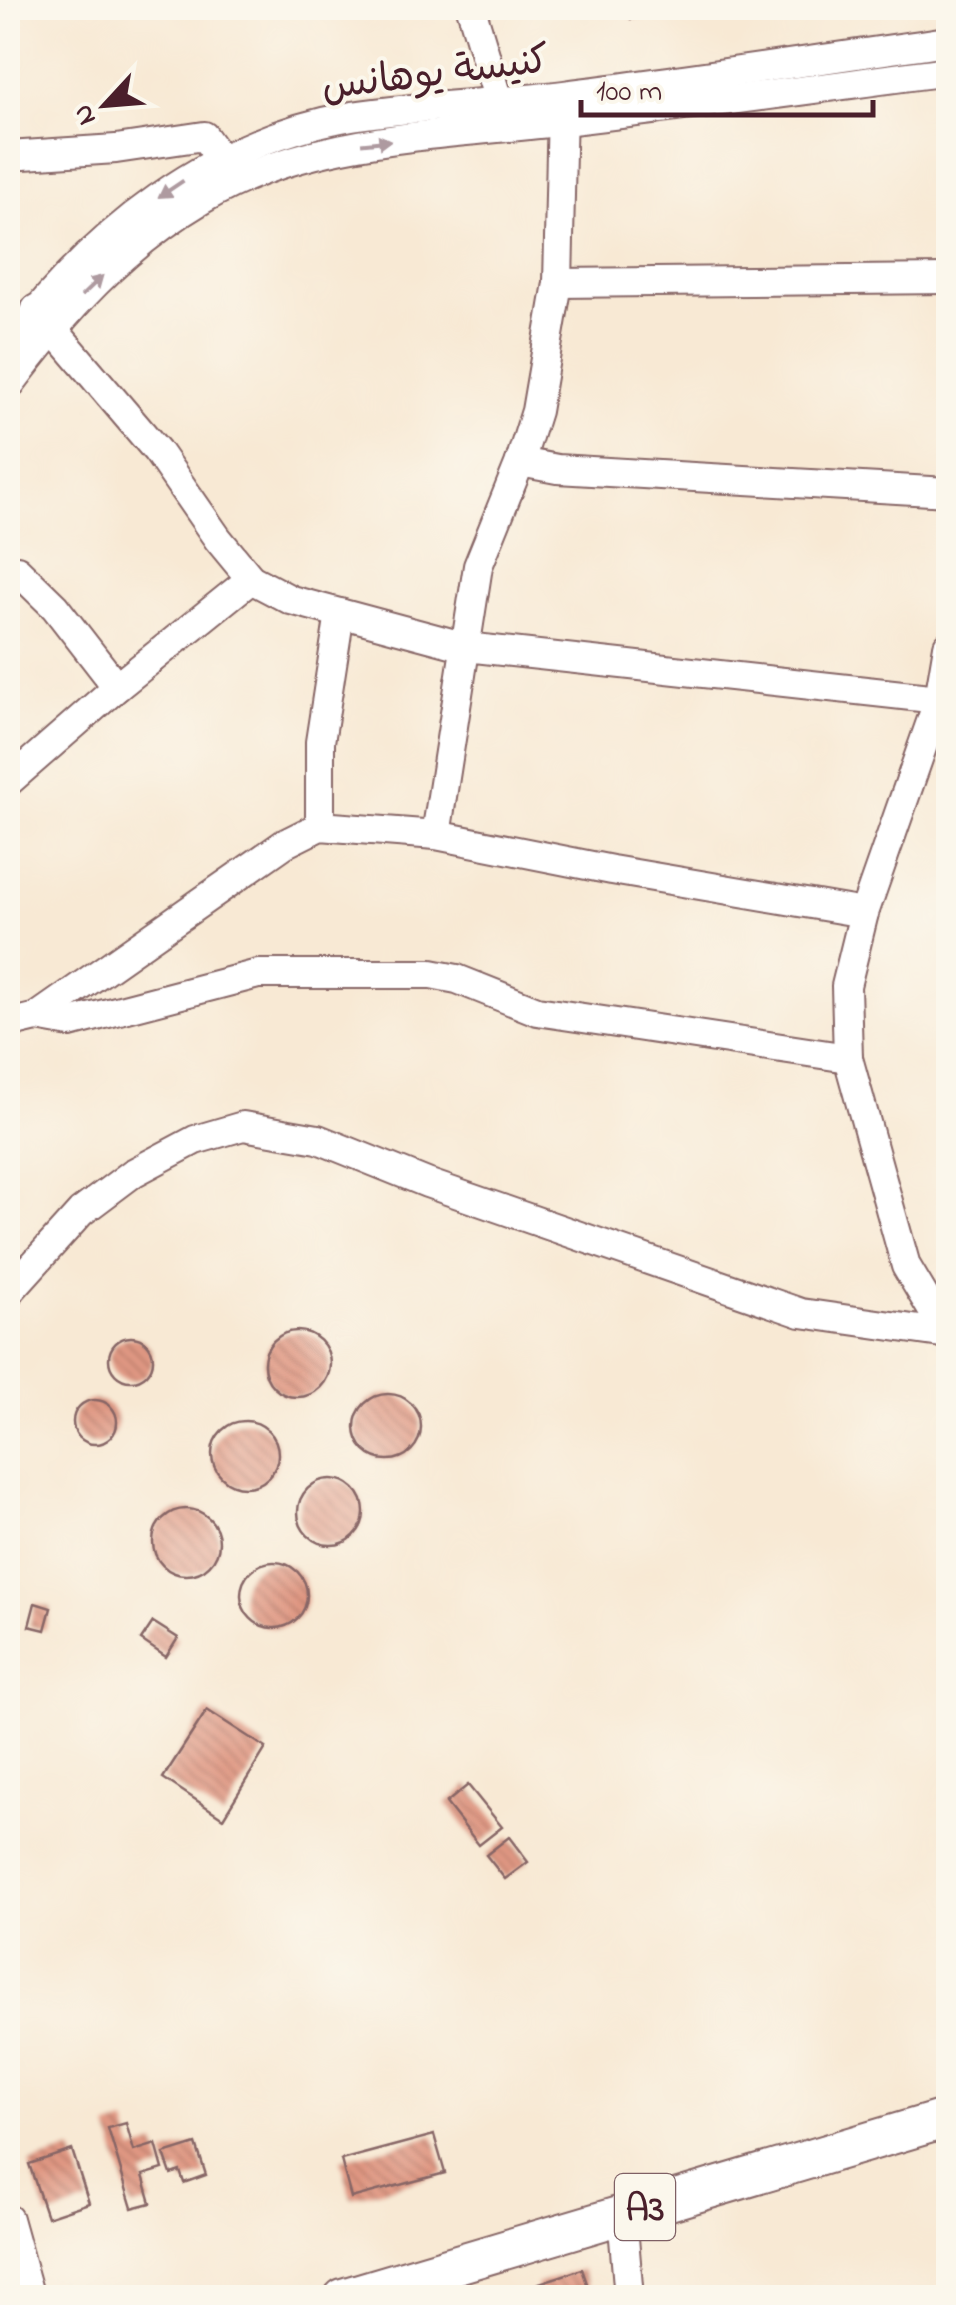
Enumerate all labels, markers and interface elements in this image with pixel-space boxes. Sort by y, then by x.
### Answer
street label: كنيسة يوهانس [319,32,553,119]
north arrow [55,55,155,155]
scale bar [581,55,874,117]
text: 100 m [596,71,662,115]
text: N [63,97,108,132]
one-way arrow [361,134,393,150]
one-way arrow [158,180,185,198]
one-way arrow [80,275,104,298]
road number: A3 [615,2174,675,2240]

